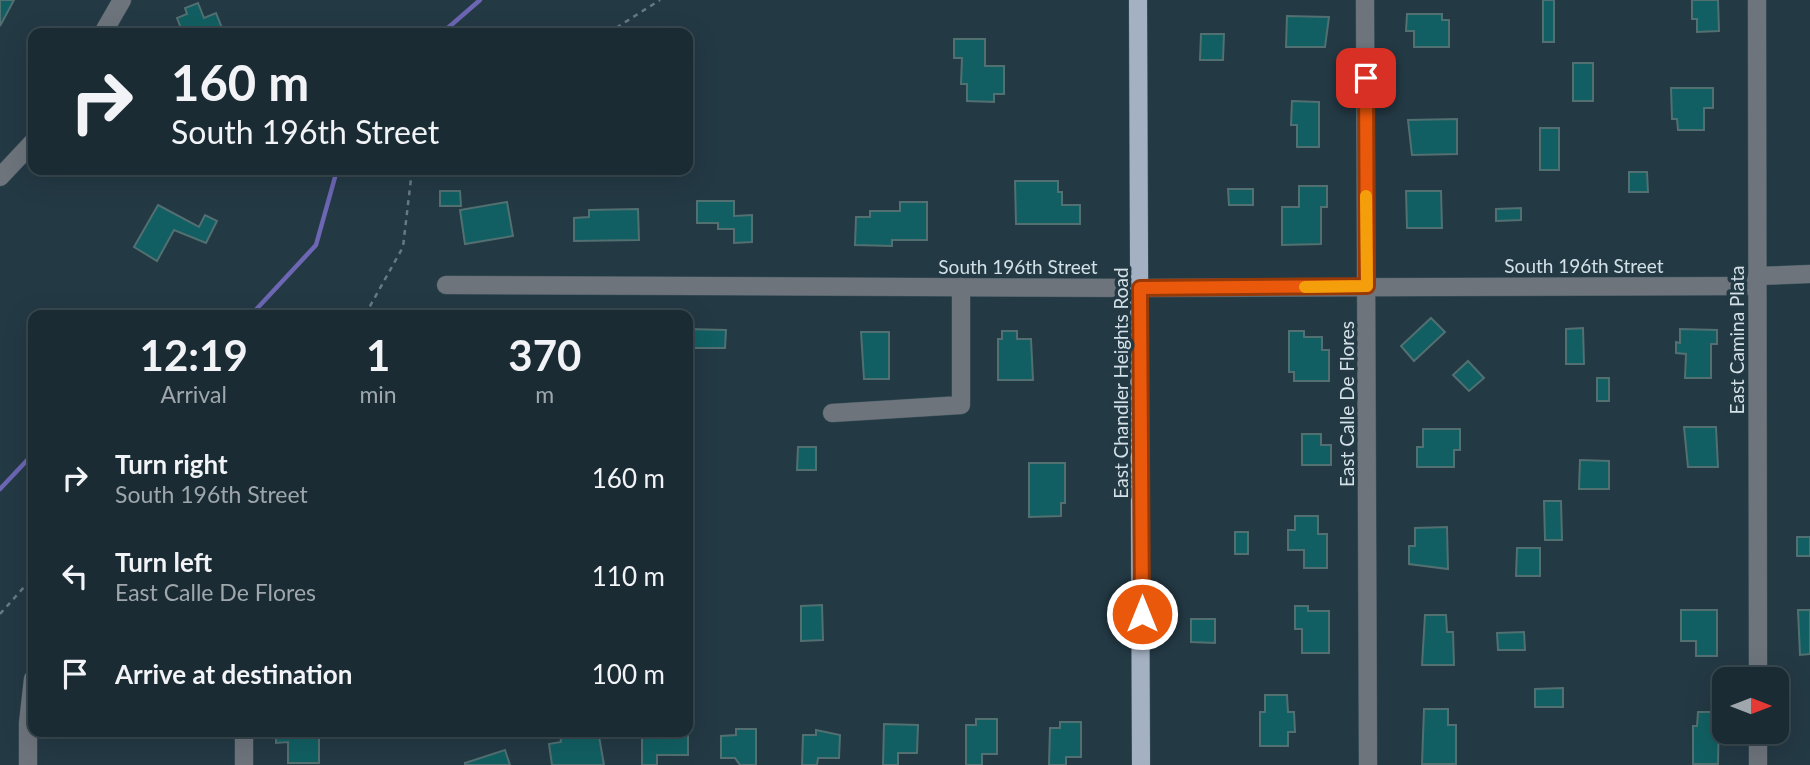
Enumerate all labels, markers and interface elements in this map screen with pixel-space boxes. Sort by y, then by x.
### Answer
pin [1336,48,1396,108]
text: 160 m [171,53,309,111]
icon: right [56,56,147,147]
icon: arrive [1347,59,1385,97]
text: South 196th Street [171,112,439,151]
street label: South 196th Street [1504,254,1664,277]
street label: South 196th Street [938,255,1098,278]
street label: East Camina Plata [1725,266,1748,414]
street label: East Chandler Heights Road [1109,267,1132,499]
street label: East Calle De Flores [1335,321,1358,487]
text: 12:19 [140,330,248,380]
text: 1 [366,330,390,380]
text: 370 [508,330,581,380]
text: Arrival [161,380,227,408]
text: min [359,380,397,408]
text: m [535,380,554,408]
text: Turn right [115,448,228,480]
icon: right [56,459,94,497]
text: 160 m [592,462,665,494]
text: South 196th Street [115,480,308,508]
text: Turn left [115,546,212,578]
icon: left [56,557,94,595]
text: 110 m [592,560,665,592]
position arrow [1105,577,1179,651]
text: East Calle De Flores [115,578,316,606]
icon: arrive [56,655,94,693]
text: Arrive at destination [115,658,352,690]
text: 100 m [592,658,665,690]
north arrow [1712,667,1788,744]
map controls [1712,667,1789,744]

